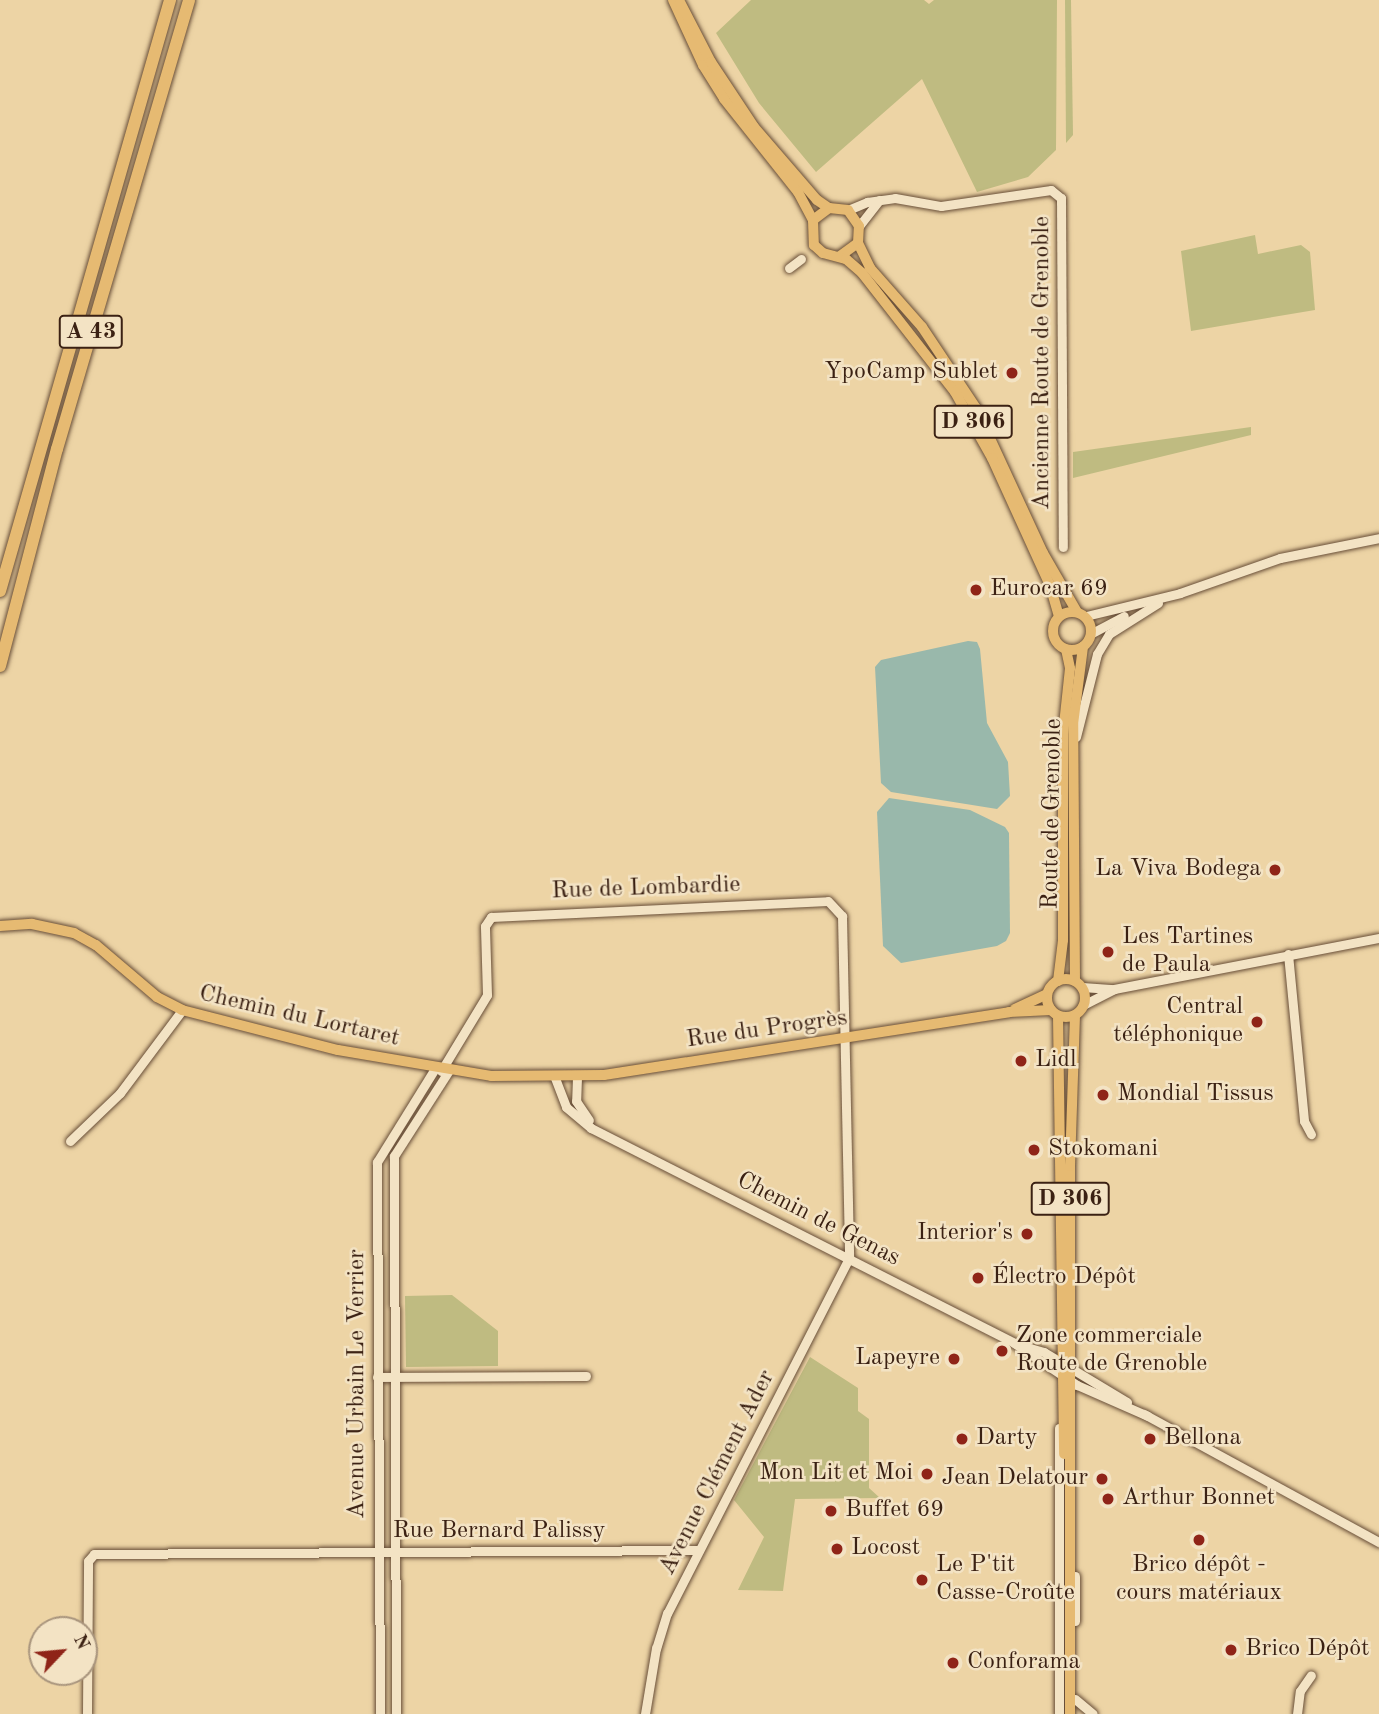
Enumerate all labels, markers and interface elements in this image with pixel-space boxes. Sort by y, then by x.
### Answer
street label: Ancienne Route de Grenoble [1029,216,1057,510]
road number: A 43 [58,312,124,352]
place label: YpoCamp Sublet [824,359,998,387]
marker: YpoCamp Sublet [1004,365,1020,381]
road number: D 306 [933,402,1013,442]
place label: Eurocar 69 [990,576,1108,604]
marker: Eurocar 69 [968,582,984,598]
street label: Route de Grenoble [1037,718,1069,910]
place label: La Viva Bodega [1095,856,1261,884]
marker: La Viva Bodega [1267,862,1283,878]
street label: Rue de Lombardie [551,871,741,907]
place label: Les Tartines de Paula [1122,924,1253,980]
marker: Les Tartines de Paula [1100,944,1116,960]
street label: Chemin du Lortaret [196,980,402,1054]
place label: Central téléphonique [1113,994,1243,1050]
street label: Rue du Progrès [685,1004,849,1056]
marker: Central téléphonique [1249,1014,1265,1030]
place label: Lidl [1035,1047,1077,1075]
marker: Lidl [1013,1053,1029,1069]
place label: Mondial Tissus [1117,1081,1274,1109]
marker: Mondial Tissus [1095,1087,1111,1103]
place label: Stokomani [1048,1136,1158,1164]
marker: Stokomani [1026,1142,1042,1158]
street label: Chemin de Genas [732,1166,904,1274]
road number: D 306 [1030,1180,1110,1218]
place label: Interior's [917,1220,1013,1248]
marker: Interior's [1019,1226,1035,1242]
street label: Avenue Urbain Le Verrier [344,1249,372,1519]
place label: Électro Dépôt [992,1264,1136,1292]
marker: Électro Dépôt [970,1270,986,1286]
place label: Zone commerciale Route de Grenoble [1016,1323,1207,1379]
marker: Zone commerciale Route de Grenoble [994,1343,1010,1359]
place label: Lapeyre [855,1345,940,1373]
marker: Lapeyre [946,1351,962,1367]
street label: Avenue Clément Ader [654,1366,782,1580]
place label: Darty [976,1425,1038,1453]
place label: Bellona [1164,1425,1241,1453]
marker: Darty [954,1431,970,1447]
marker: Bellona [1142,1431,1158,1447]
place label: Mon Lit et Moi [759,1460,913,1488]
place label: Jean Delatour [941,1465,1088,1493]
marker: Mon Lit et Moi [919,1466,935,1482]
marker: Jean Delatour [1094,1471,1110,1487]
place label: Arthur Bonnet [1122,1485,1275,1513]
marker: Arthur Bonnet [1100,1491,1116,1507]
place label: Buffet 69 [845,1497,944,1525]
marker: Buffet 69 [823,1503,839,1519]
street label: Rue Bernard Palissy [393,1518,605,1546]
marker: Brico dépôt - cours matériaux [1191,1532,1207,1548]
place label: Locost [851,1535,920,1563]
marker: Locost [829,1541,845,1557]
place label: Le P'tit Casse-Croûte [936,1552,1075,1608]
place label: Brico dépôt - cours matériaux [1116,1552,1282,1608]
marker: Le P'tit Casse-Croûte [914,1572,930,1588]
north arrow [28,1616,98,1686]
text: N [69,1632,92,1653]
place label: Brico Dépôt [1245,1636,1369,1664]
marker: Brico Dépôt [1223,1642,1239,1658]
place label: Conforama [967,1649,1080,1677]
marker: Conforama [945,1655,961,1671]

